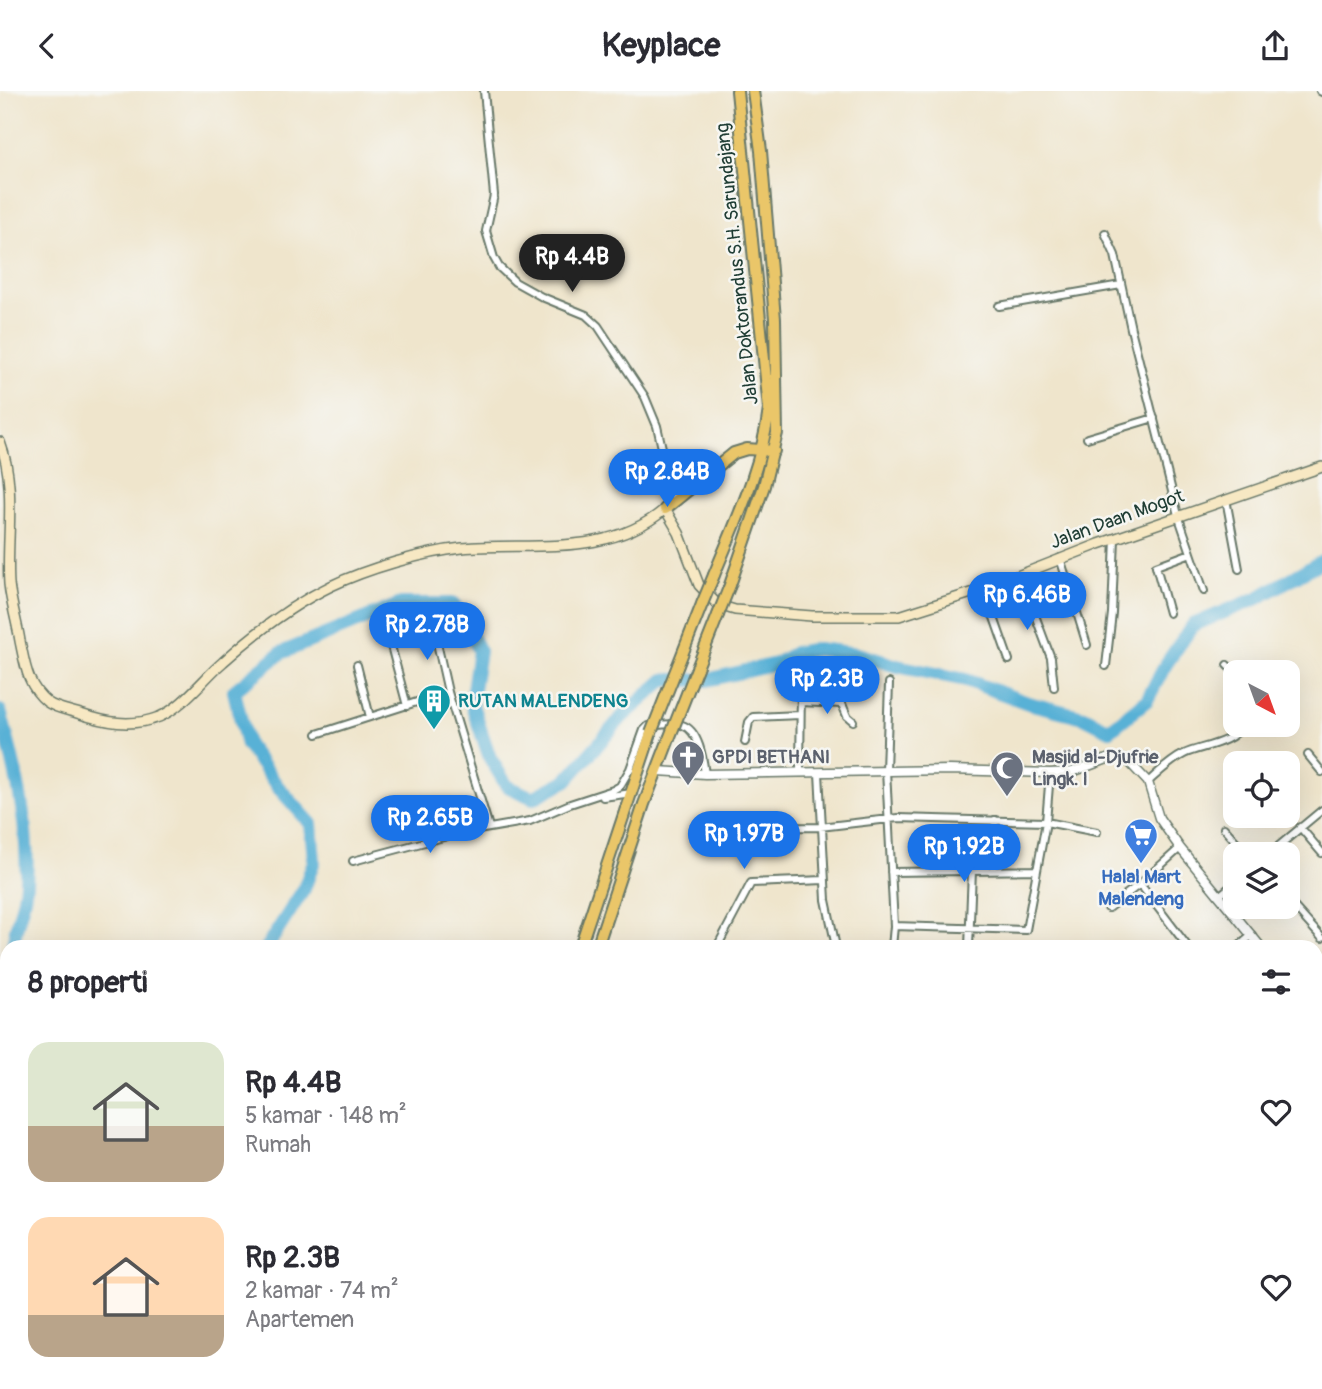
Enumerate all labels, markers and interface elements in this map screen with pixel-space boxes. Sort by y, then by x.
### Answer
text: Keyplace [602,26,720,66]
icon: back [28,27,66,65]
icon: share [1256,27,1294,65]
street label: Jalan Doktorandus S.H. Sarundajang [710,122,764,406]
pin: Rp 4.4B [507,235,637,294]
text: Rp 4.4B [535,242,609,271]
pin: Rp 2.84B [595,449,739,509]
text: Rp 2.84B [624,457,710,486]
street label: Jalan Daan Mogot [1047,484,1188,554]
pin: Rp 6.46B [955,573,1099,632]
text: Rp 6.46B [983,580,1071,609]
pin: Rp 2.78B [355,603,499,662]
text: Rp 2.78B [385,610,469,639]
pin: Rp 2.3B [762,657,892,716]
north arrow [1223,660,1300,737]
map controls [1223,660,1300,919]
text: Rp 2.3B [791,664,863,693]
building icon: RUTAN MALENDENG [415,682,453,731]
place label: RUTAN MALENDENG [458,689,629,713]
church icon: GPDI BETHANI [669,738,707,787]
place label: GPDI BETHANI [712,745,830,769]
place label: Masjid al-Djufrie Lingk. I [1032,745,1159,791]
mosque icon: Masjid al-Djufrie Lingk. I [988,749,1026,798]
button: locate [1223,751,1300,828]
pin: Rp 2.65B [358,795,502,855]
text: Rp 2.65B [387,803,473,832]
pin: Rp 1.97B [672,811,816,871]
supermarket icon: Halal Mart Malendeng [1122,816,1160,865]
text: Rp 1.97B [704,819,784,848]
pin: Rp 1.92B [892,825,1036,884]
text: Rp 1.92B [924,832,1004,861]
button: layers [1223,842,1300,919]
place label: Halal Mart Malendeng [1098,865,1184,911]
icon: filters [1257,963,1295,1001]
text: 8 properti [28,964,147,1001]
text: Rp 4.4B [245,1064,341,1101]
icon: home [84,1070,168,1154]
icon: heart [1257,1093,1295,1131]
text: 5 kamar · 148 m² [245,1101,407,1130]
text: Rumah [245,1130,311,1159]
text: Rp 2.3B [245,1239,340,1276]
icon: home [84,1245,168,1329]
icon: heart [1257,1268,1295,1306]
text: 2 kamar · 74 m² [245,1276,399,1305]
text: Apartemen [245,1305,354,1334]

